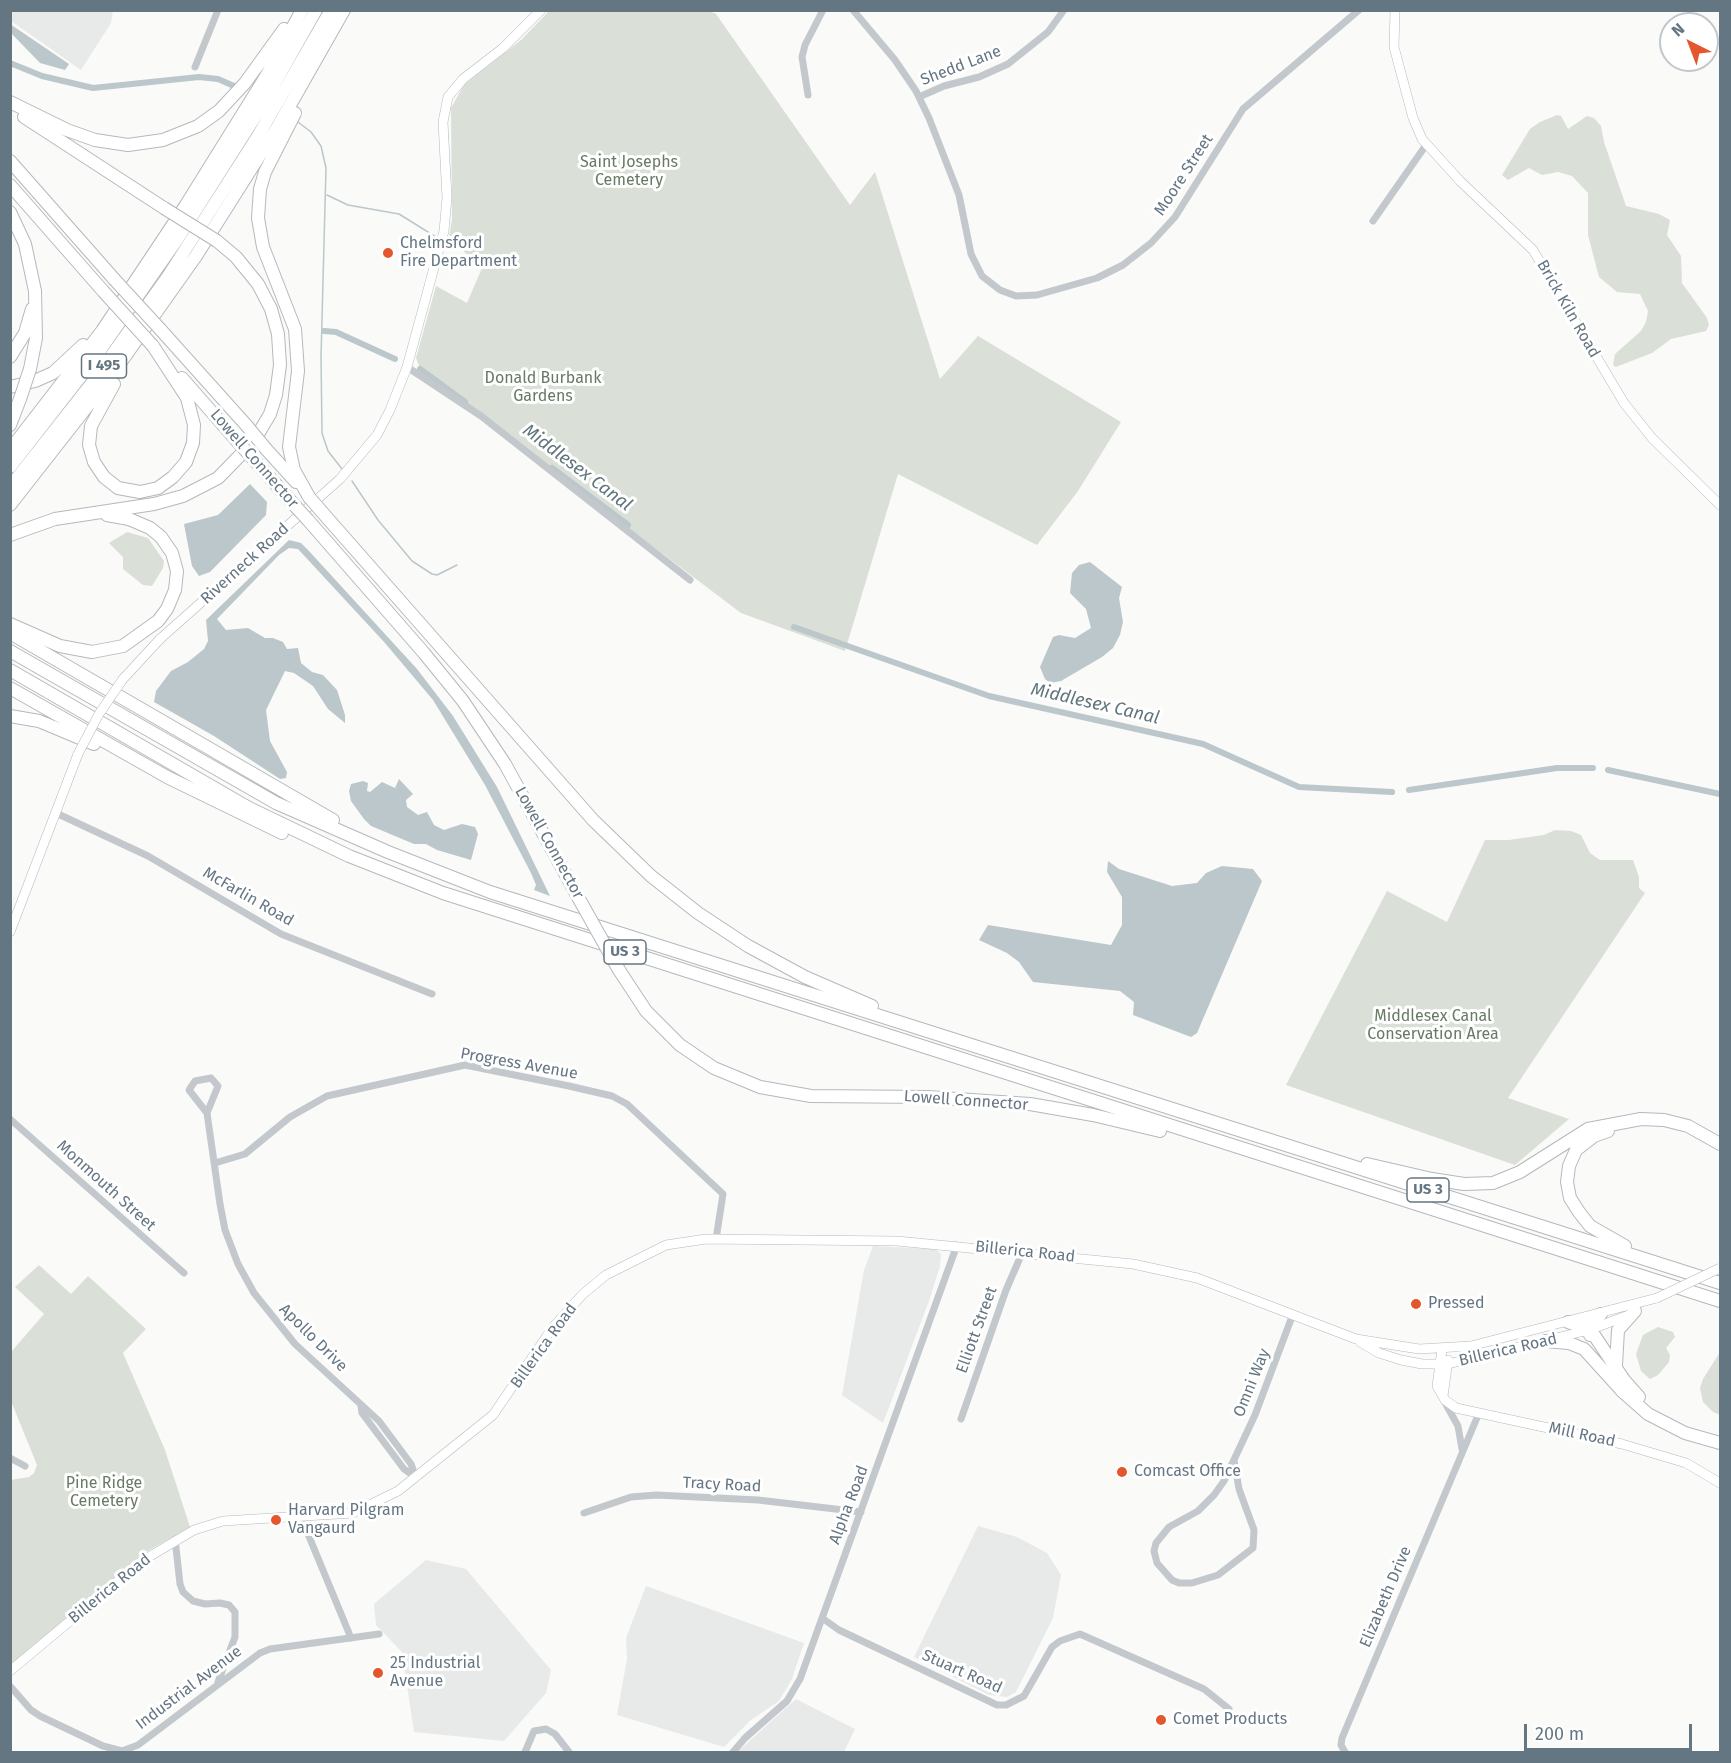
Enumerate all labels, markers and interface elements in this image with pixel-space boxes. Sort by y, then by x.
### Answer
north arrow [1659,12,1719,72]
text: N [1668,19,1688,40]
street label: Shedd Lane [918,42,1004,90]
street label: Moore Street [1151,131,1217,219]
park label: Saint Josephs Cemetery [580,153,678,191]
place label: Chelmsford Fire Department [400,234,517,272]
marker: Chelmsford Fire Department [381,246,395,260]
street label: Brick Kiln Road [1532,257,1604,361]
road number: I 495 [82,354,126,378]
park label: Donald Burbank Gardens [485,369,601,407]
street label: Lowell Connector [206,406,302,512]
water label: Middlesex Canal [518,420,636,516]
street label: Riverneck Road [197,519,293,609]
water label: Middlesex Canal [1029,679,1161,729]
street label: Lowell Connector [510,784,588,902]
street label: McFarlin Road [199,863,297,931]
road number: US 3 [604,940,646,964]
park label: Middlesex Canal Conservation Area [1367,1007,1499,1045]
street label: Progress Avenue [459,1044,579,1084]
street label: Lowell Connector [903,1087,1029,1115]
street label: Monmouth Street [53,1137,159,1235]
road number: US 3 [1407,1178,1449,1202]
street label: Billerica Road [974,1237,1076,1267]
street label: Elliott Street [952,1284,1002,1376]
place label: Pressed [1428,1294,1484,1314]
marker: Pressed [1409,1297,1423,1311]
street label: Apollo Drive [275,1300,351,1376]
street label: Billerica Road [507,1300,581,1392]
street label: Billerica Road [1457,1329,1559,1371]
street label: Omni Way [1230,1346,1274,1420]
street label: Mill Road [1547,1419,1617,1451]
place label: Comcast Office [1134,1462,1241,1482]
street label: Alpha Road [825,1463,873,1547]
marker: Comcast Office [1115,1465,1129,1479]
street label: Tracy Road [682,1473,762,1497]
park label: Pine Ridge Cemetery [66,1474,142,1512]
place label: Harvard Pilgram Vangaurd [288,1501,404,1539]
marker: Harvard Pilgram Vangaurd [269,1513,283,1527]
street label: Elizabeth Drive [1356,1543,1416,1651]
street label: Billerica Road [65,1550,155,1628]
street label: Industrial Avenue [132,1642,246,1734]
street label: Stuart Road [919,1646,1005,1698]
place label: 25 Industrial Avenue [390,1654,480,1692]
marker: 25 Industrial Avenue [371,1666,385,1680]
place label: Comet Products [1173,1710,1287,1730]
scale bar [1527,1712,1695,1750]
marker: Comet Products [1154,1713,1168,1727]
text: 200 m [1535,1723,1584,1745]

